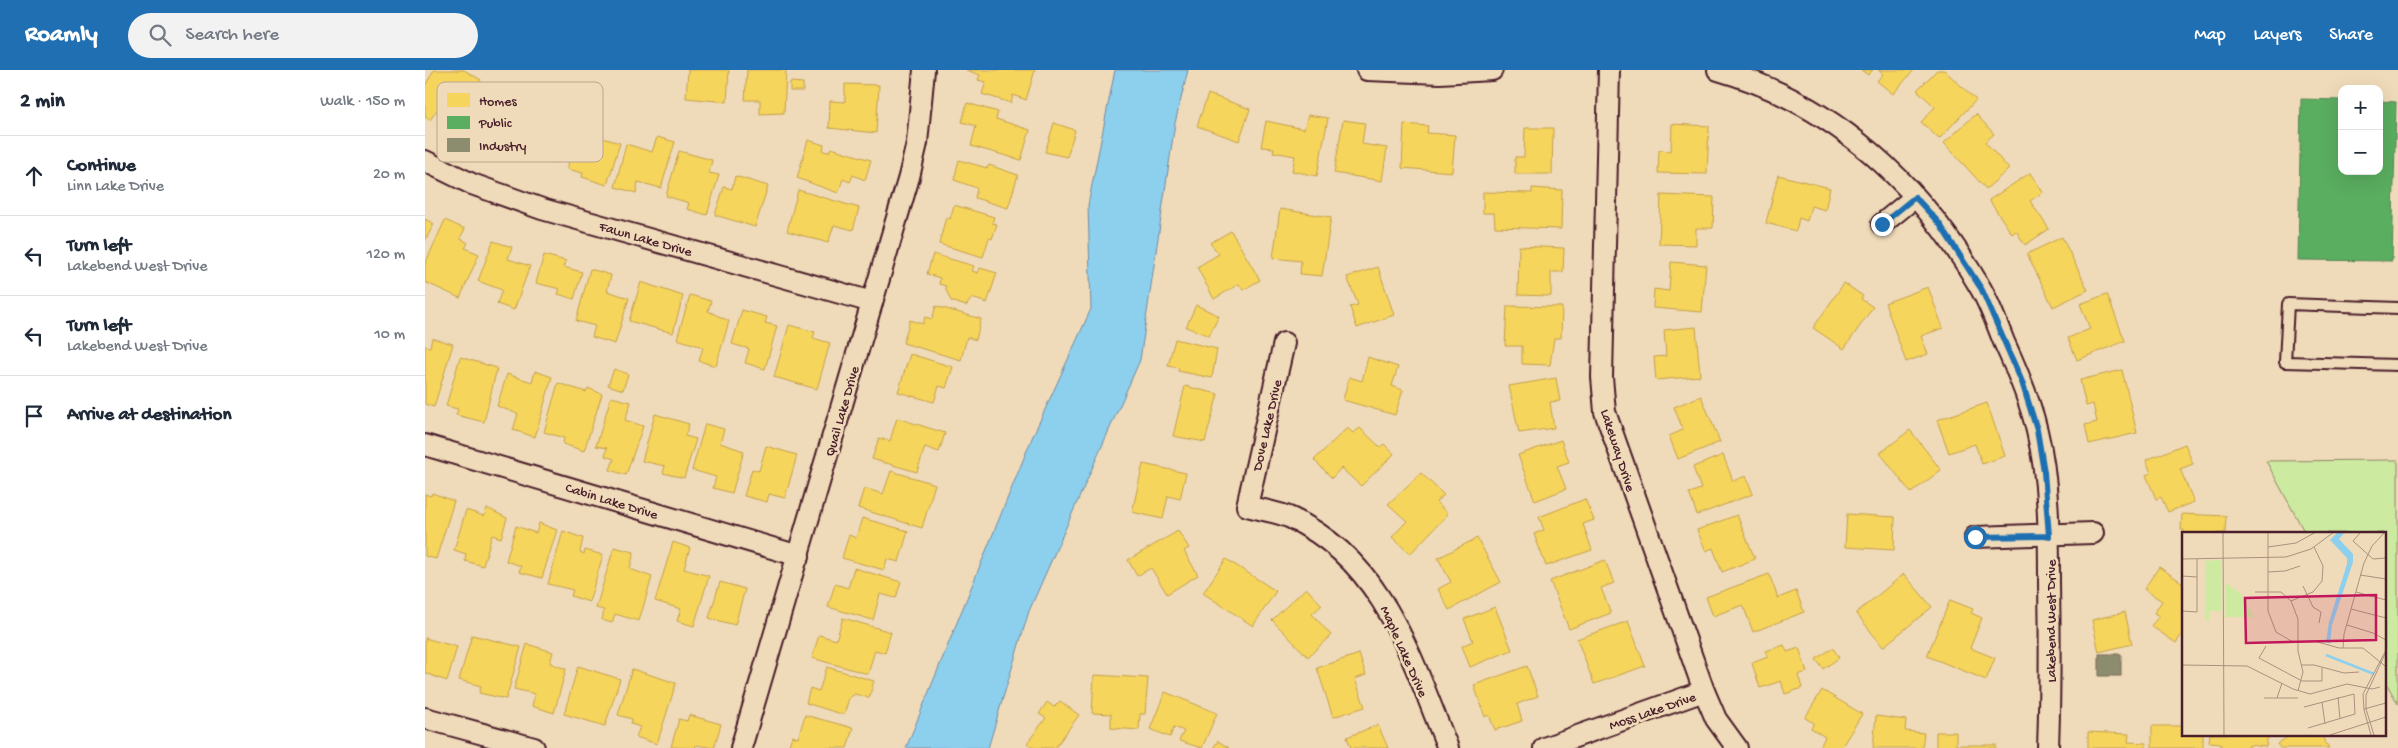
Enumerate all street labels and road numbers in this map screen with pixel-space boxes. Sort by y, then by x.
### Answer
street label: Fawn Lake Drive [596,219,695,262]
street label: Quail Lake Drive [822,364,865,459]
street label: Dove Lake Drive [1249,377,1287,474]
street label: Lakeway Drive [1595,407,1638,495]
street label: Cabin Lake Drive [563,480,660,525]
street label: Lakebend West Drive [2044,559,2061,682]
street label: Maple Lake Drive [1375,604,1431,701]
street label: Moss Lake Drive [1607,689,1699,735]

